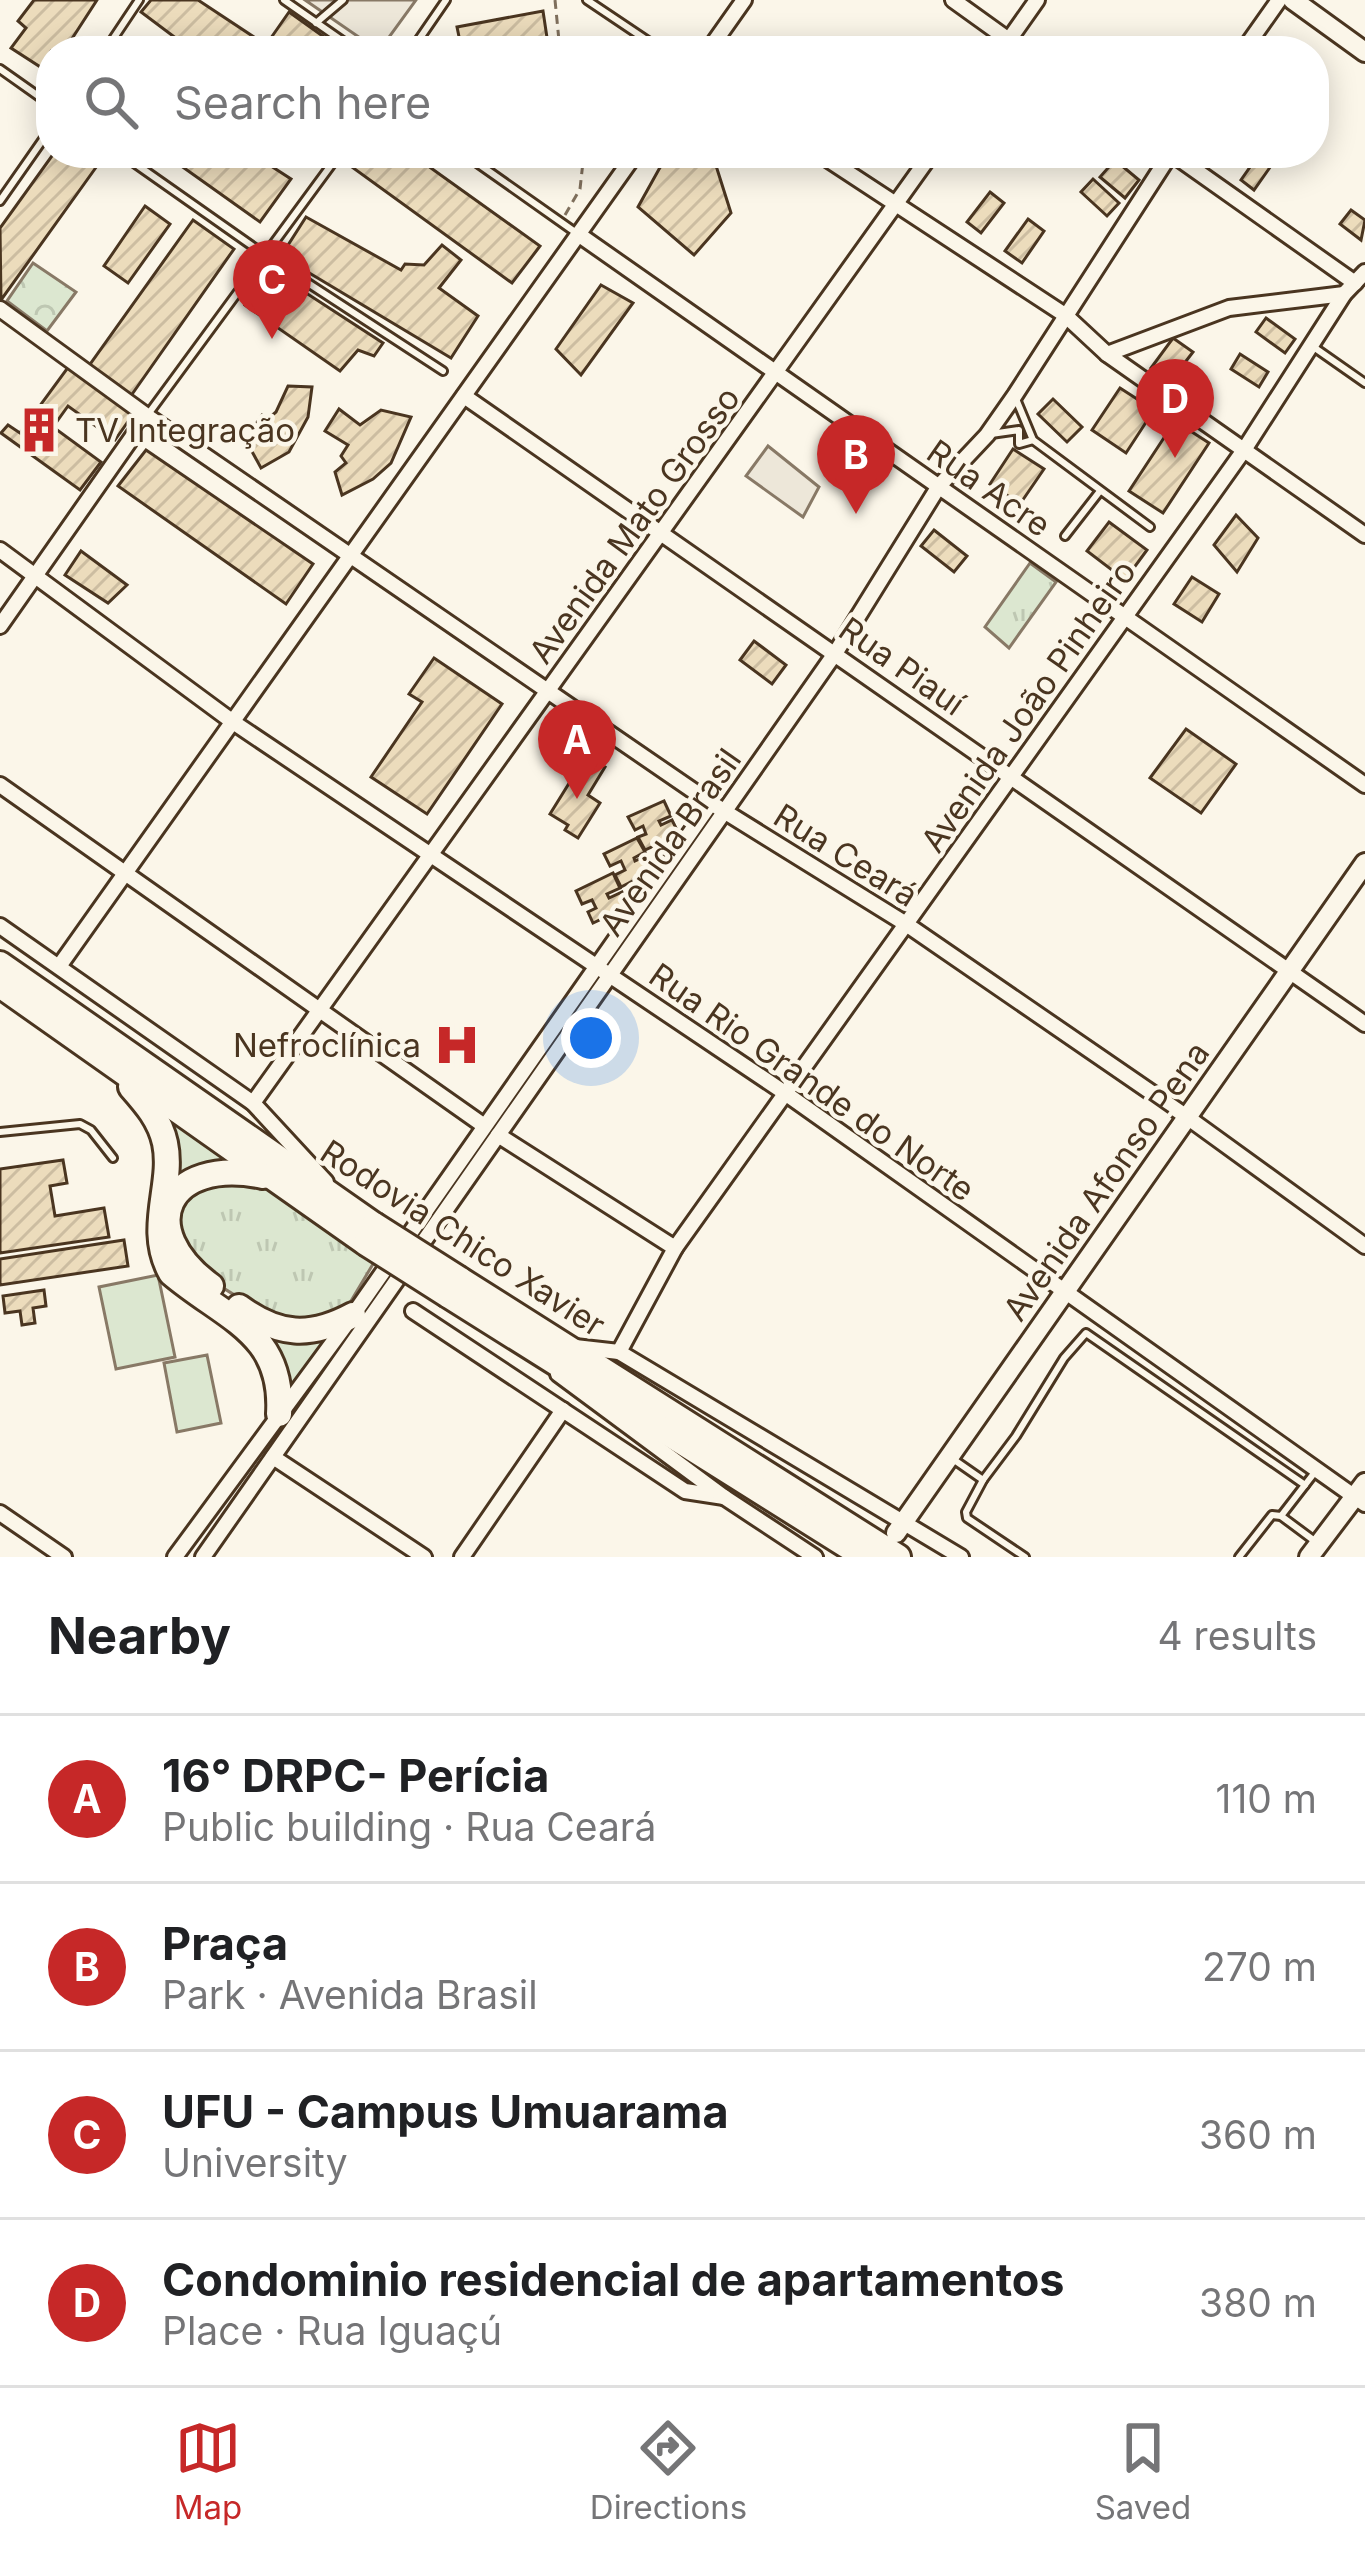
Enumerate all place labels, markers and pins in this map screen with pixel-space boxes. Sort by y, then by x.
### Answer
pin: C [233,240,311,339]
pin: D [1136,359,1214,458]
building icon: TV Integração [14,405,64,455]
place label: TV Integração [75,410,295,450]
pin: B [817,415,895,514]
pin: A [538,700,616,799]
hospital icon: Nefroclínica [432,1020,482,1070]
place label: Nefroclínica [233,1025,421,1065]

